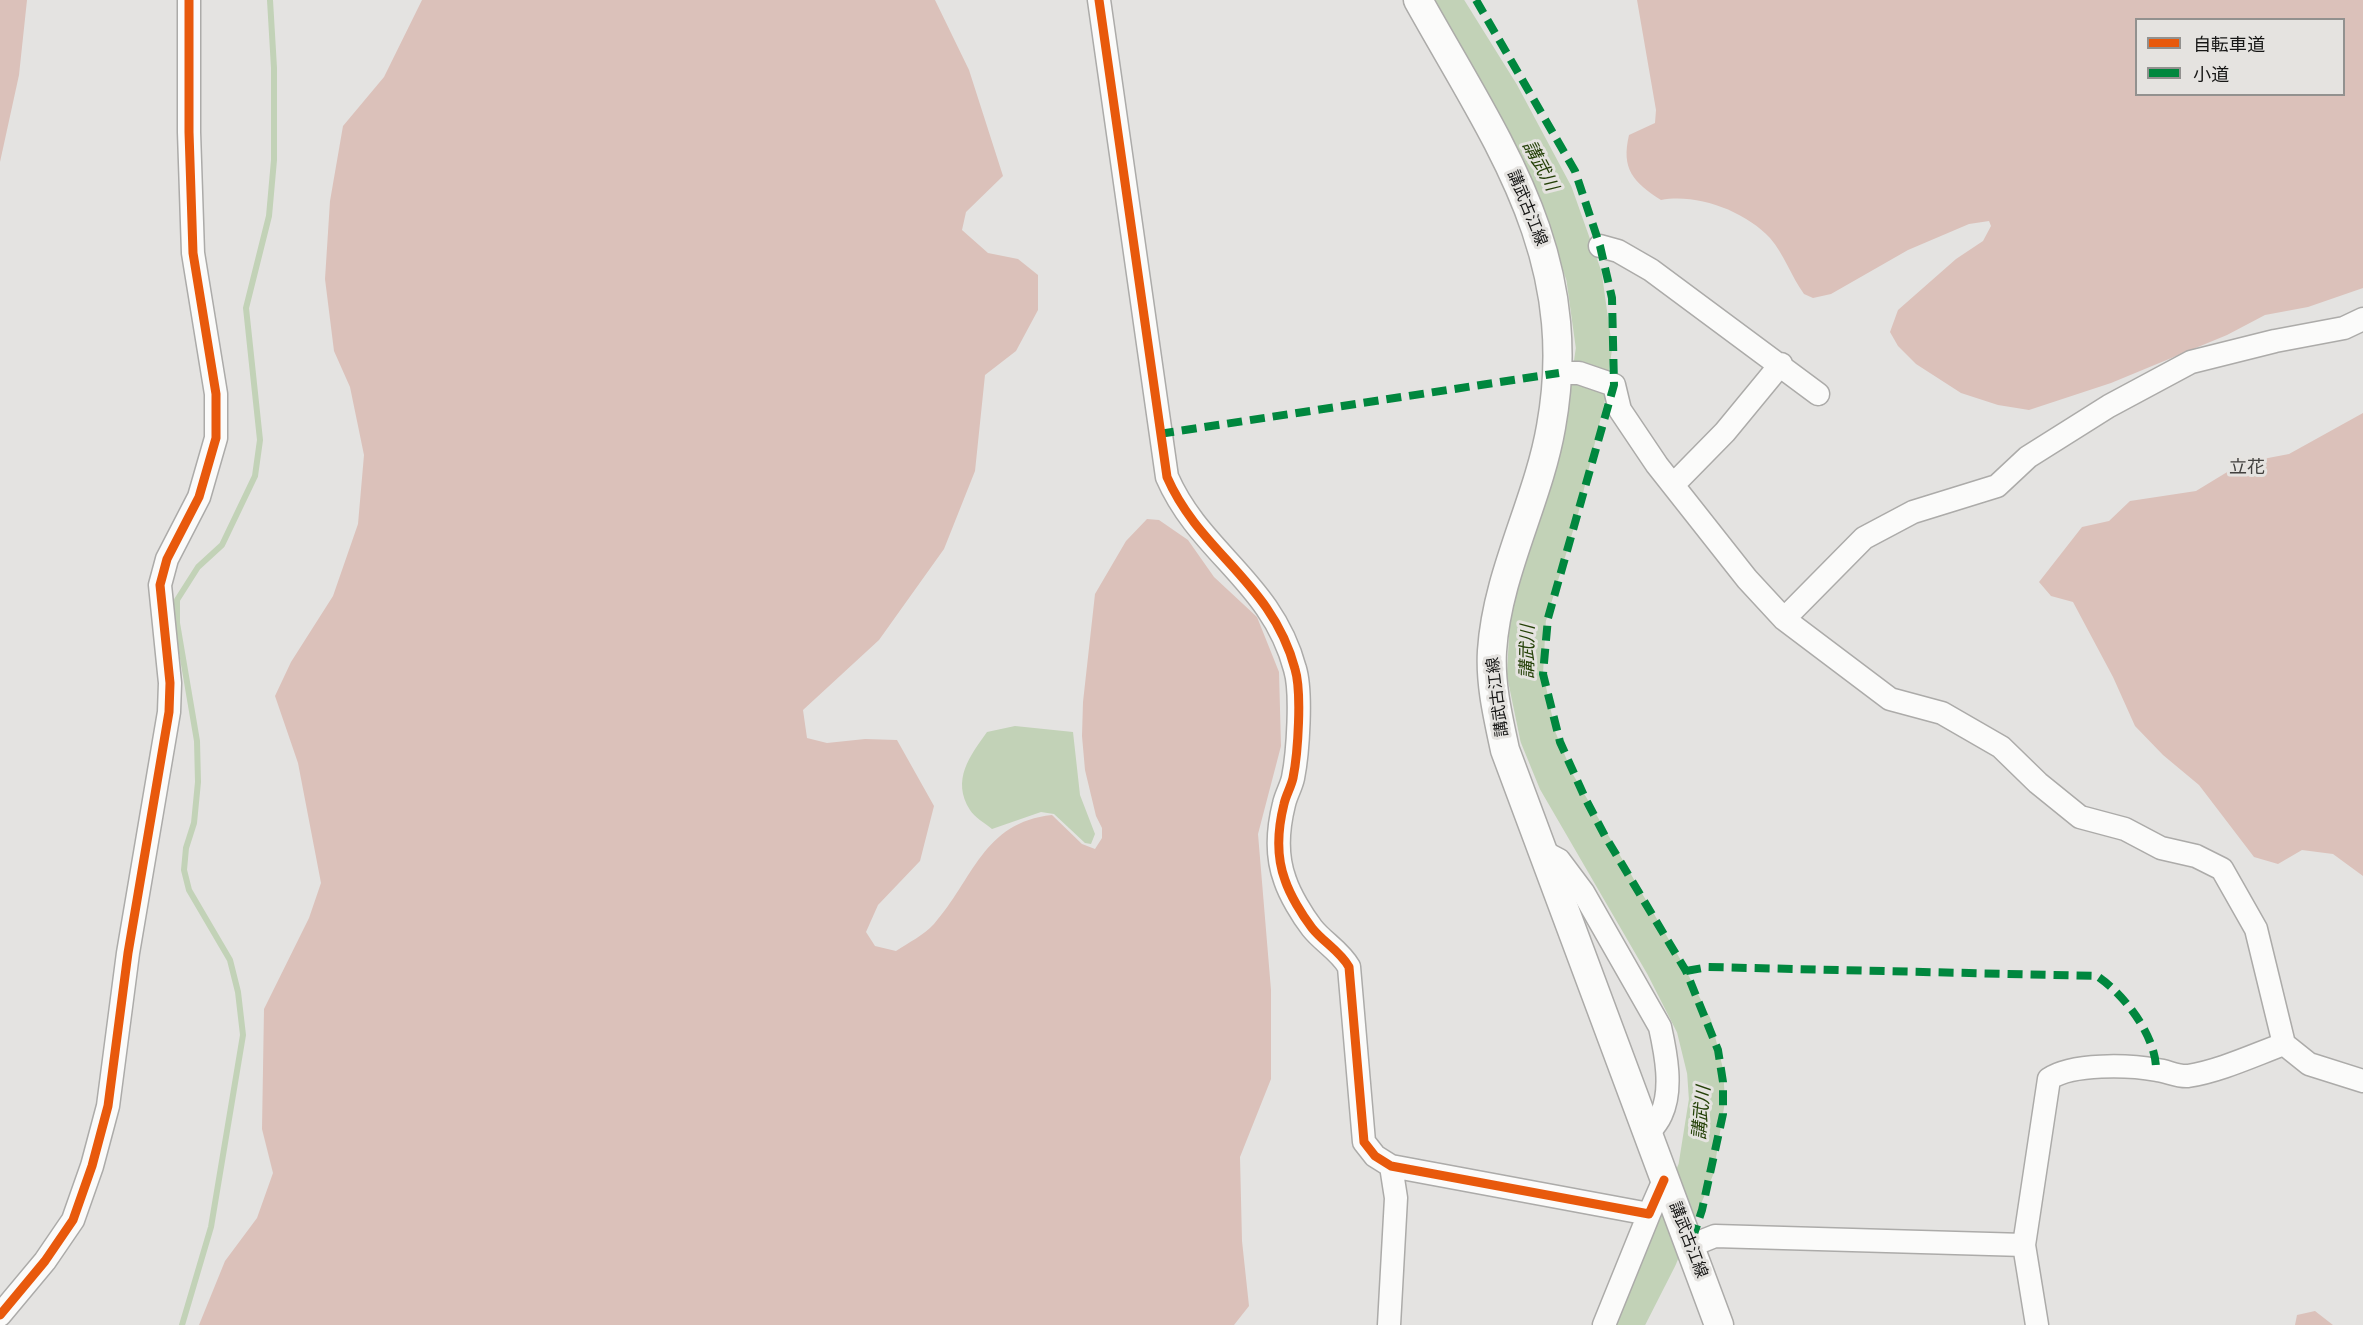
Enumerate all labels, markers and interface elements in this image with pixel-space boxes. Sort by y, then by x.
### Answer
legend [2135,18,2345,96]
text: 自転車道 [2193,33,2265,56]
text: 小道 [2193,63,2229,86]
water label: 講武川 [1518,137,1562,195]
street label: 講武古江線 [1503,167,1551,249]
district label: 立花 [2229,457,2265,479]
water label: 講武川 [1517,625,1539,679]
street label: 講武古江線 [1484,656,1512,738]
water label: 講武川 [1689,1085,1715,1141]
street label: 講武古江線 [1665,1199,1711,1281]

